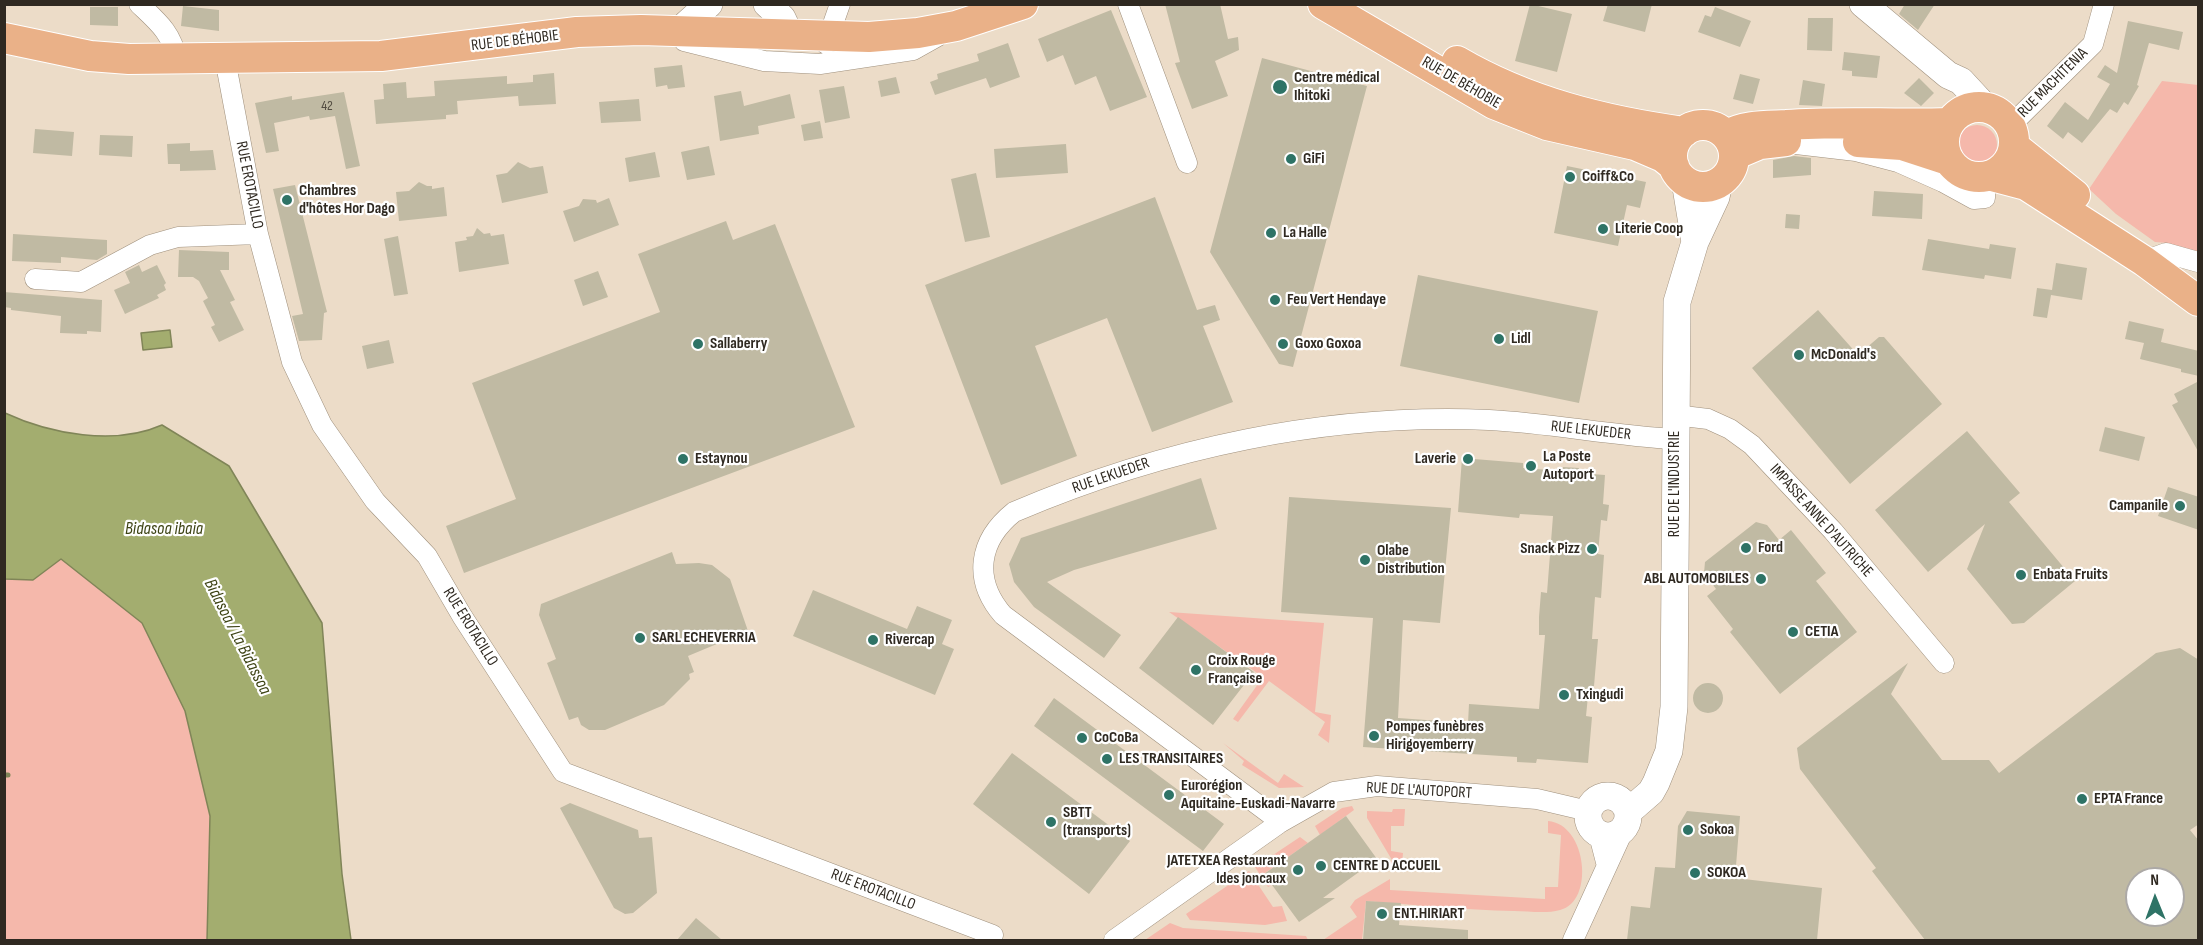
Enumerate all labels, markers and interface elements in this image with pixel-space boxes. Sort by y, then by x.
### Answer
street label: RUE DE BÉHOBIE [470,26,560,56]
street label: RUE MACHITENIA [2014,44,2092,122]
street label: RUE DE BÉHOBIE [1418,53,1504,113]
place label: Centre médical Ihitoki [1294,68,1380,106]
marker: Centre médical Ihitoki [1271,78,1289,96]
house number: 42 [321,98,333,114]
street label: RUE EROTACILLO [231,140,267,230]
place label: GiFi [1303,149,1325,169]
marker: GiFi [1284,152,1298,166]
place label: Coiff&Co [1582,167,1634,187]
marker: Coiff&Co [1563,170,1577,184]
place label: Chambres d'hôtes Hor Dago [299,181,395,219]
marker: Chambres d'hôtes Hor Dago [280,193,294,207]
place label: Literie Coop [1615,219,1683,239]
marker: Literie Coop [1596,222,1610,236]
place label: La Halle [1283,223,1327,243]
marker: La Halle [1264,226,1278,240]
place label: Feu Vert Hendaye [1287,290,1386,310]
marker: Feu Vert Hendaye [1268,293,1282,307]
place label: Lidl [1511,329,1531,349]
marker: Lidl [1492,332,1506,346]
place label: Sallaberry [710,334,767,354]
place label: Goxo Goxoa [1295,334,1361,354]
marker: Sallaberry [691,337,705,351]
marker: Goxo Goxoa [1276,337,1290,351]
place label: McDonald's [1811,345,1876,365]
marker: McDonald's [1792,348,1806,362]
street label: RUE LEKUEDER [1550,417,1632,445]
street label: RUE DE L'INDUSTRIE [1665,431,1685,537]
place label: La Poste Autoport [1543,447,1594,485]
place label: Estaynou [695,449,748,469]
place label: Laverie [1415,449,1456,469]
marker: Estaynou [676,452,690,466]
marker: Laverie [1461,452,1475,466]
street label: RUE LEKUEDER [1070,454,1152,498]
marker: La Poste Autoport [1524,459,1538,473]
street label: IMPASSE ANNE D'AUTRICHE [1765,461,1877,581]
place label: Campanile [2109,496,2168,516]
marker: Campanile [2173,499,2187,513]
water label: Bidasoa ibaia [125,518,203,540]
place label: Ford [1758,538,1783,558]
place label: Snack Pizz [1520,539,1580,559]
place label: Olabe Distribution [1377,541,1445,579]
marker: Ford [1739,541,1753,555]
marker: Snack Pizz [1585,542,1599,556]
marker: Olabe Distribution [1358,553,1372,567]
place label: Enbata Fruits [2033,565,2108,585]
marker: Enbata Fruits [2014,568,2028,582]
place label: ABL AUTOMOBILES [1644,569,1749,589]
marker: ABL AUTOMOBILES [1754,572,1768,586]
water label: Bidasoa / La Bidassoa [199,576,275,698]
street label: RUE EROTACILLO [438,584,502,670]
place label: CETIA [1805,622,1838,642]
marker: CETIA [1786,625,1800,639]
place label: SARL ECHEVERRIA [652,628,756,648]
place label: Rivercap [885,630,934,650]
marker: SARL ECHEVERRIA [633,631,647,645]
marker: Rivercap [866,633,880,647]
place label: Croix Rouge Française [1208,651,1275,689]
marker: Croix Rouge Française [1189,663,1203,677]
place label: Txingudi [1576,685,1623,705]
marker: Txingudi [1557,688,1571,702]
place label: Pompes funèbres Hirigoyemberry [1386,717,1484,755]
place label: CoCoBa [1094,728,1138,748]
marker: Pompes funèbres Hirigoyemberry [1367,729,1381,743]
marker: CoCoBa [1075,731,1089,745]
place label: LES TRANSITAIRES [1119,749,1223,769]
marker: LES TRANSITAIRES [1100,752,1114,766]
place label: Eurorégion Aquitaine-Euskadi-Navarre [1181,776,1335,814]
street label: RUE DE L'AUTOPORT [1366,779,1472,803]
marker: Eurorégion Aquitaine-Euskadi-Navarre [1162,788,1176,802]
place label: EPTA France [2094,789,2163,809]
marker: EPTA France [2075,792,2089,806]
place label: SBTT (transports) [1063,803,1131,841]
marker: SBTT (transports) [1044,815,1058,829]
place label: Sokoa [1700,820,1734,840]
marker: Sokoa [1681,823,1695,837]
place label: JATETXEA Restaurant ldes joncaux [1167,851,1286,889]
place label: CENTRE D ACCUEIL [1333,856,1441,876]
marker: CENTRE D ACCUEIL [1314,859,1328,873]
marker: JATETXEA Restaurant ldes joncaux [1291,863,1305,877]
place label: SOKOA [1707,863,1746,883]
street label: RUE EROTACILLO [828,865,918,915]
marker: SOKOA [1688,866,1702,880]
north arrow [2125,867,2185,927]
text: N [2150,871,2159,890]
place label: ENT.HIRIART [1394,904,1464,924]
marker: ENT.HIRIART [1375,907,1389,921]

